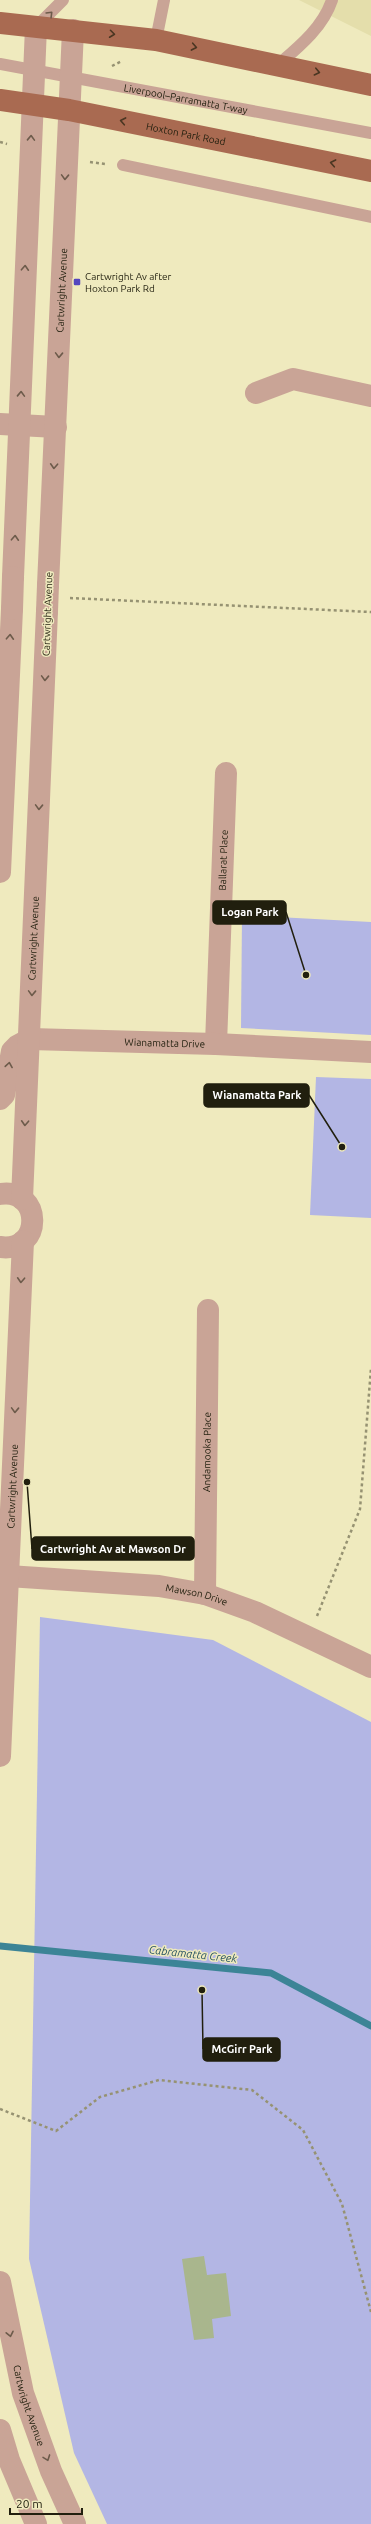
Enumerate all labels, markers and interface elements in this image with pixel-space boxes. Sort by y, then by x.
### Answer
one-way arrow [45,11,53,18]
one-way arrow [109,29,115,38]
one-way arrow [191,42,197,51]
one-way arrow [314,68,320,76]
street label: Liverpool–Parramatta T-way [123,82,249,116]
one-way arrow [120,117,126,125]
street label: Hoxton Park Road [145,121,227,148]
one-way arrow [27,135,35,141]
one-way arrow [330,160,336,168]
one-way arrow [61,174,70,180]
street label: Cartwright Avenue [54,248,69,333]
one-way arrow [21,265,29,271]
place label: Cartwright Av after Hoxton Park Rd [85,271,172,294]
marker: Cartwright Av after Hoxton Park Rd [72,277,82,287]
one-way arrow [55,352,63,358]
one-way arrow [17,391,25,397]
one-way arrow [50,463,58,469]
one-way arrow [10,535,19,541]
street label: Cartwright Avenue [41,572,54,656]
one-way arrow [6,634,15,640]
one-way arrow [40,675,49,681]
one-way arrow [35,804,44,810]
street label: Ballarat Place [217,829,230,891]
street label: Cartwright Avenue [26,896,41,981]
callout: Logan Park [213,901,286,924]
text: Logan Park [221,906,280,918]
one-way arrow [27,990,36,996]
street label: Wianamatta Drive [124,1037,205,1050]
one-way arrow [4,1062,13,1068]
callout: Wianamatta Park [204,1084,309,1107]
text: Wianamatta Park [212,1089,302,1101]
one-way arrow [20,1120,29,1126]
one-way arrow [17,1277,26,1283]
one-way arrow [10,1407,19,1413]
street label: Andamooka Place [201,1412,213,1492]
street label: Cartwright Avenue [5,1444,20,1529]
callout: Cartwright Av at Mawson Dr [32,1537,194,1560]
text: Cartwright Av at Mawson Dr [40,1543,186,1555]
street label: Mawson Drive [165,1582,229,1608]
water label: Cabramatta Creek [148,1943,238,1965]
callout: McGirr Park [203,2038,280,2061]
text: McGirr Park [212,2043,273,2055]
one-way arrow [5,2331,13,2337]
street label: Cartwright Avenue [11,2364,47,2448]
one-way arrow [42,2454,50,2461]
scale bar [10,2490,82,2516]
text: 20 m [16,2497,43,2510]

